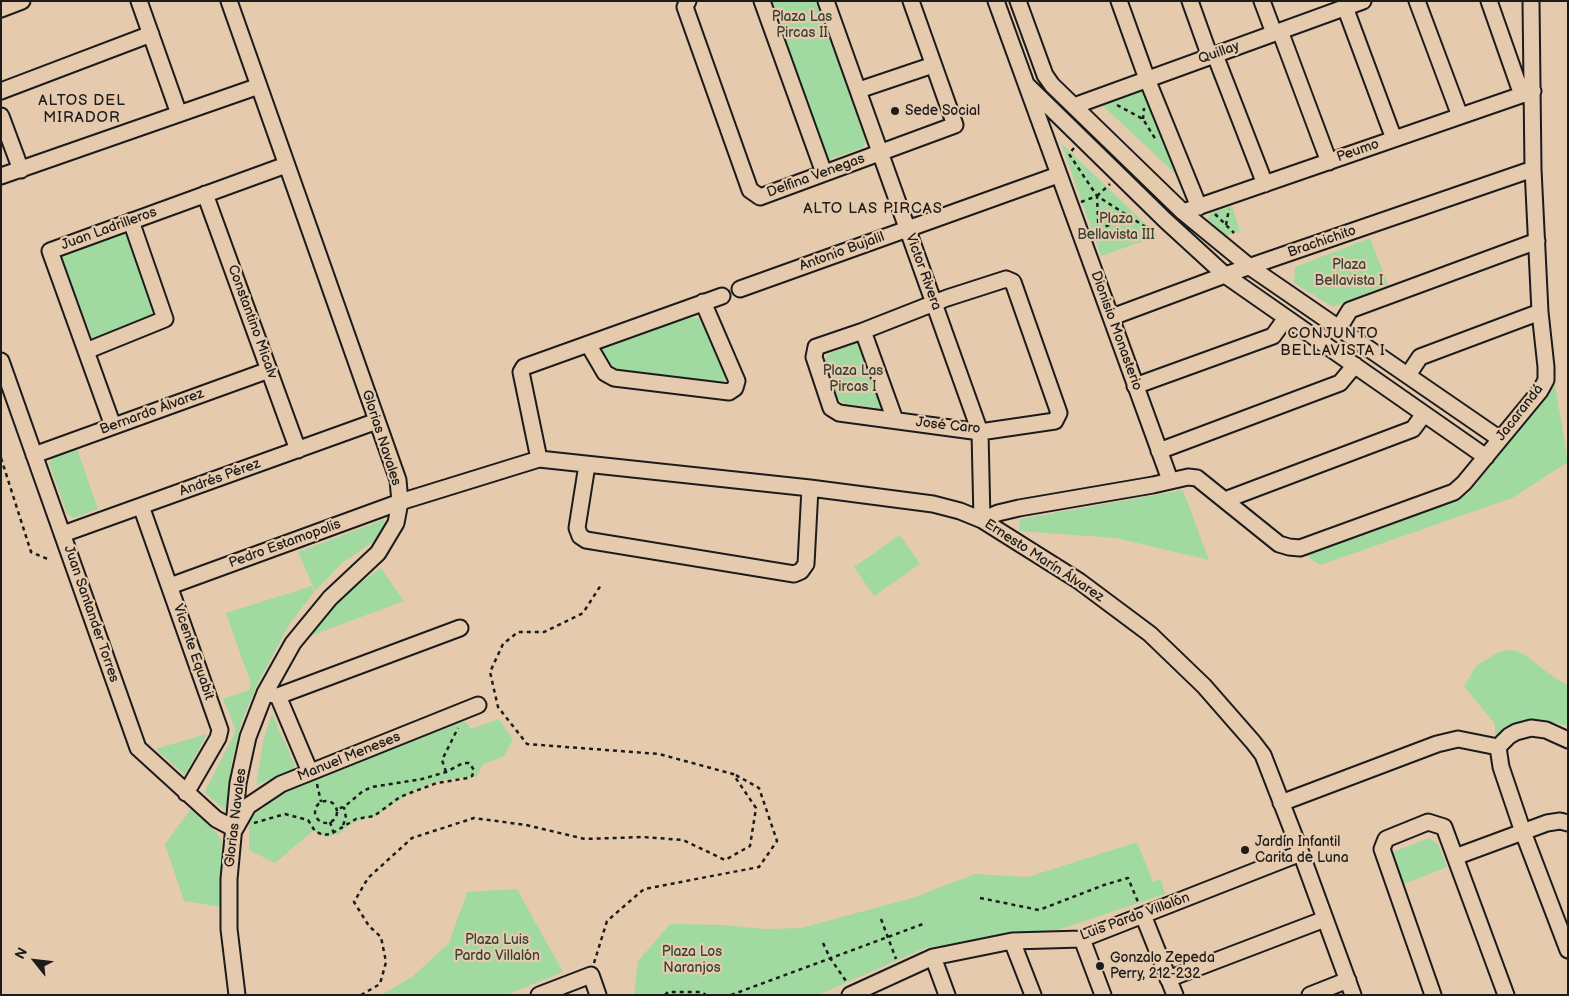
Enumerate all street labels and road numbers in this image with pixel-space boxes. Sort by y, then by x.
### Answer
street label: Quillay [1196,38,1242,68]
street label: Peumo [1335,136,1381,166]
street label: Delfina Venegas [765,151,867,201]
street label: Juan Ladrilleros [59,204,159,254]
street label: Brachichito [1286,222,1358,262]
street label: Antonio Bujalil [797,229,887,275]
street label: Victor Rivera [901,231,945,313]
street label: Constantino Micalv [224,263,280,381]
street label: Dionisio Monasterio [1087,269,1145,393]
street label: Jacarandá [1493,381,1547,445]
street label: Bernardo Álvarez [98,385,206,439]
street label: Glorias Navales [358,388,404,488]
street label: José Caro [915,414,981,438]
street label: Andrés Pérez [177,456,263,500]
street label: Pedro Estamopolis [227,516,343,572]
street label: Ernesto Marín Álvarez [981,516,1107,606]
street label: Juan Santander Torres [60,543,122,685]
street label: Vicente Equabit [169,602,217,702]
street label: Manuel Meneses [295,729,403,785]
street label: Glorias Navales [222,768,250,868]
street label: Luis Pardo Villalón [1078,889,1192,945]

